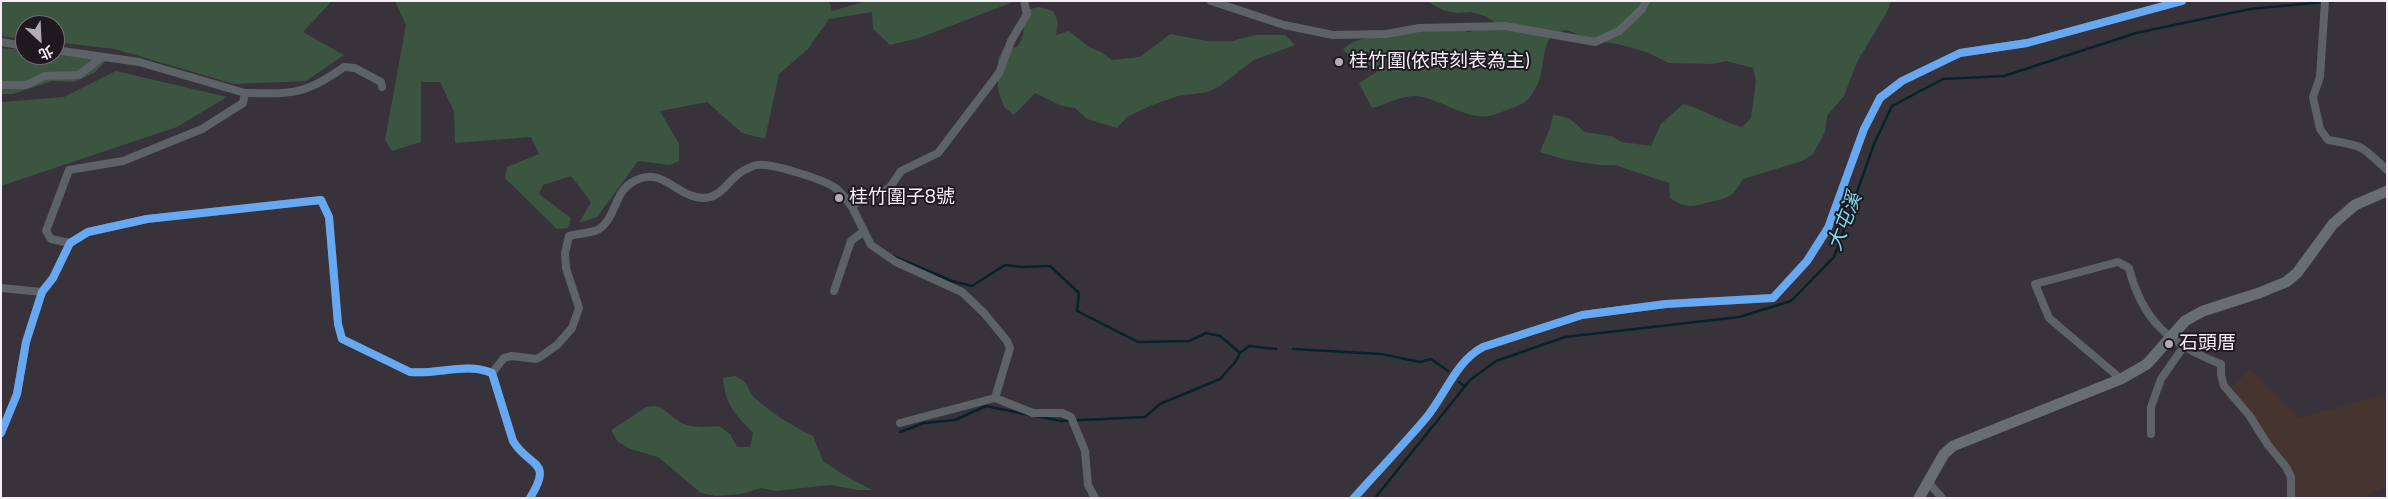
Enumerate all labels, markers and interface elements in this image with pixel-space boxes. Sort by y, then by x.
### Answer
north arrow [15,15,65,65]
text: 北 [35,41,57,66]
place label: 桂竹圍(依時刻表為主) [1349,51,1530,73]
marker: 桂竹圍(依時刻表為主) [1333,56,1345,68]
place label: 桂竹圍子8號 [849,187,955,209]
water label: 大屯溪 [1824,190,1868,254]
marker: 桂竹圍子8號 [833,192,845,204]
place label: 石頭厝 [2179,333,2236,355]
marker: 石頭厝 [2163,338,2175,350]

